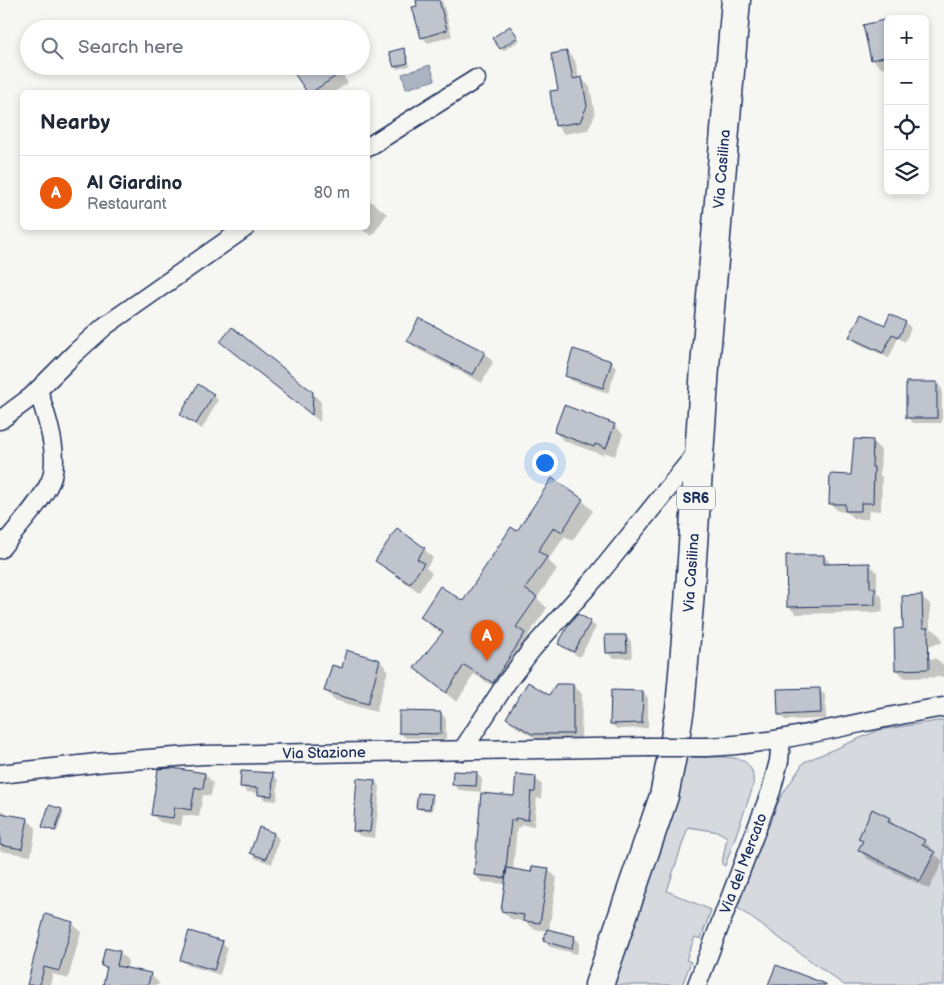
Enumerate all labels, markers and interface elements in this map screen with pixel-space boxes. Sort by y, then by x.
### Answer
map controls [884,15,929,195]
button: + [884,15,929,60]
search box [20,20,370,75]
icon: search [38,34,66,62]
text: Search here [78,36,183,59]
button: − [884,60,929,105]
button: locate [884,105,929,150]
text: Nearby [40,110,110,135]
street label: Via Casilina [709,129,735,209]
button: layers [884,150,929,195]
text: Al Giardino [87,172,182,195]
text: A [51,184,61,203]
text: 80 m [314,184,350,203]
text: Restaurant [87,195,167,214]
your location [532,450,558,476]
road number: SR6 [677,486,715,509]
street label: Via Casilina [679,533,704,613]
pin: A [471,620,503,661]
street label: Via Stazione [282,743,366,764]
street label: Via del Mercato [716,811,772,917]

